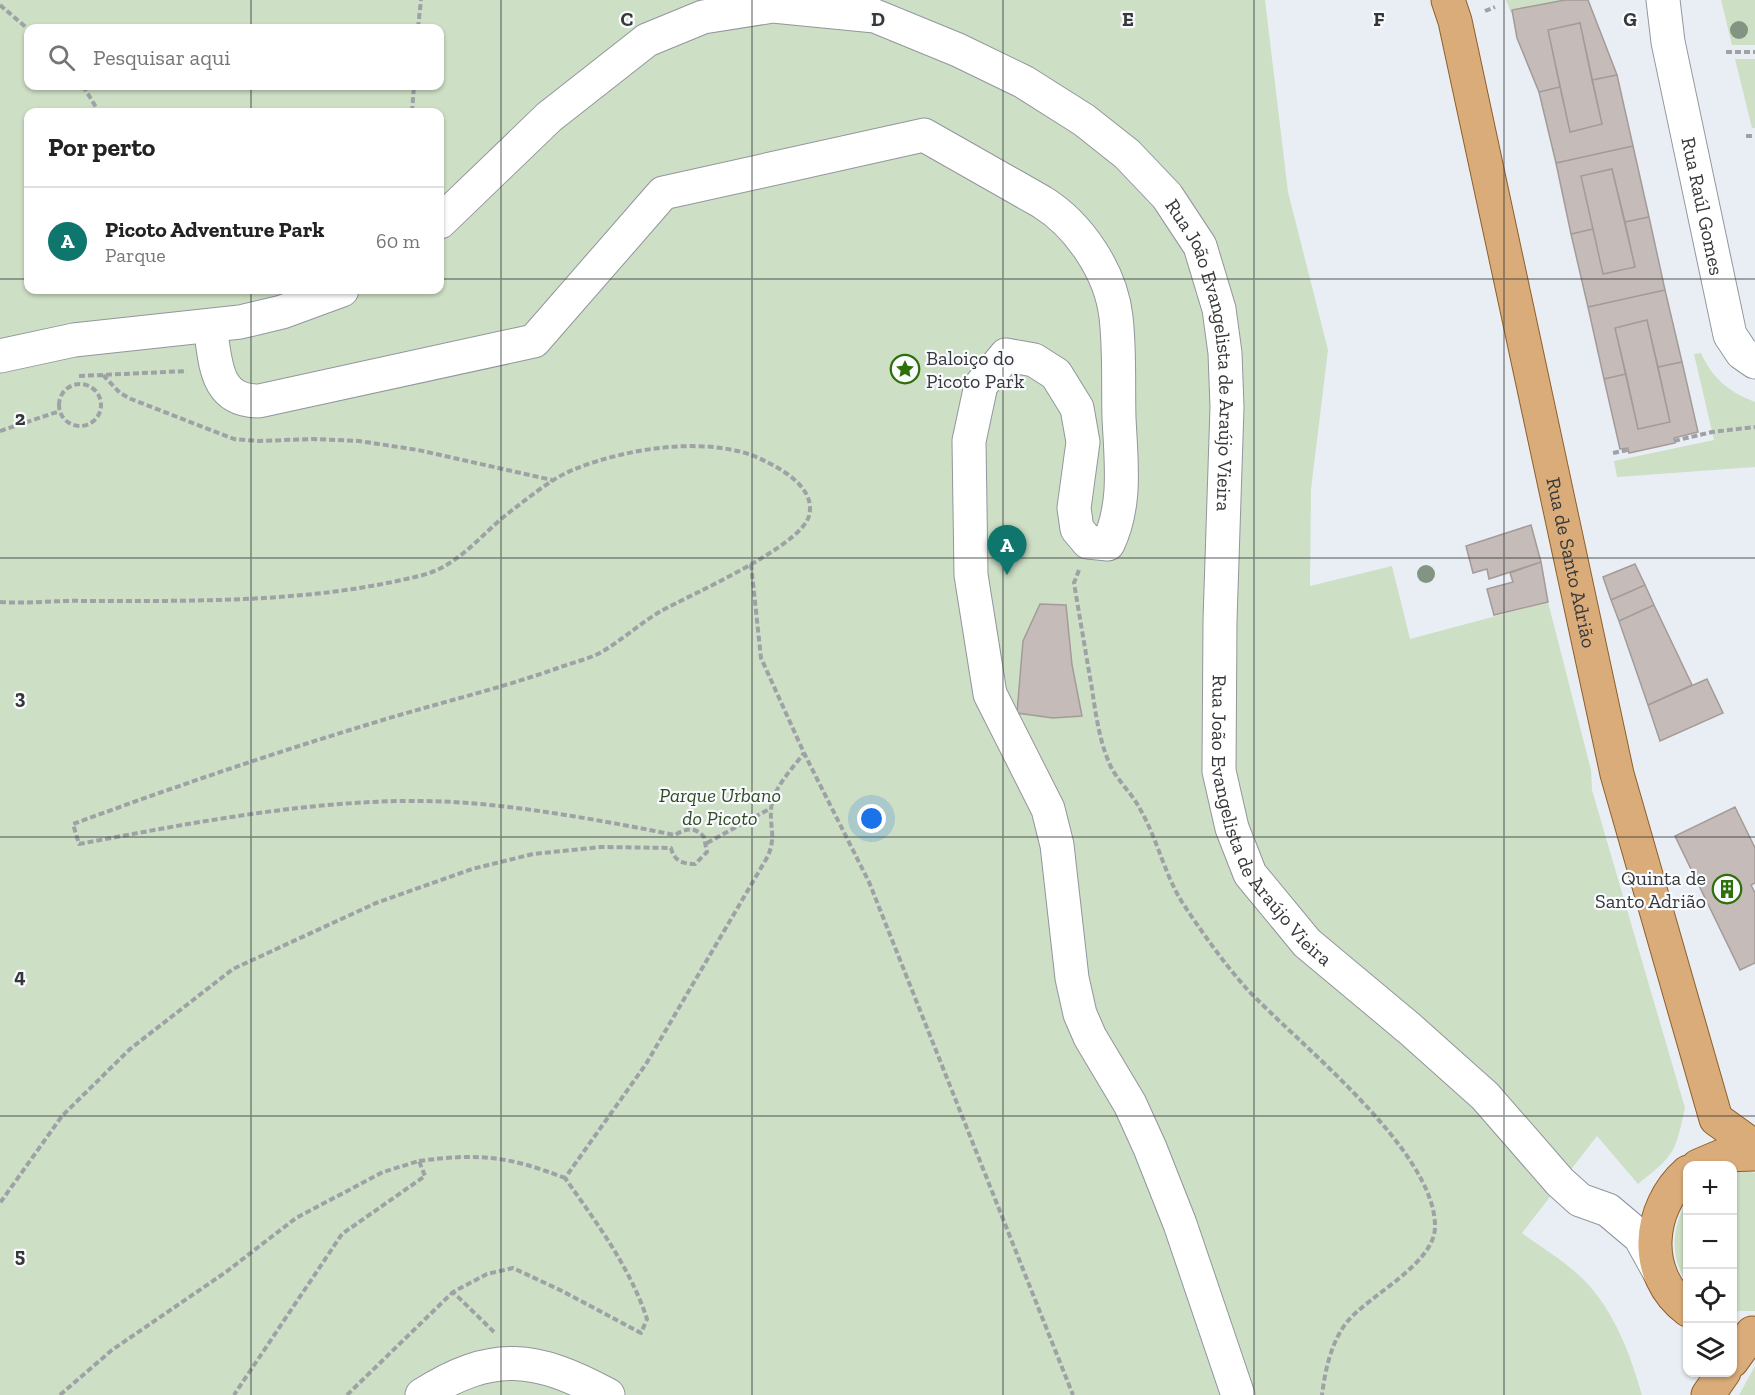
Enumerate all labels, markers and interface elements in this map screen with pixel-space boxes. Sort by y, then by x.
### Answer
text: C [621,7,634,31]
text: D [871,7,885,31]
text: E [1122,7,1134,31]
text: F [1373,7,1385,31]
text: G [1623,7,1637,31]
search box [24,24,444,90]
icon: search [45,41,78,74]
text: Pesquisar aqui [93,44,230,71]
text: Por perto [48,131,155,163]
street label: Rua Raúl Gomes [1676,135,1729,277]
street label: Rua João Evangelista de Araújo Vieira [1160,194,1239,512]
text: Picoto Adventure Park [105,216,324,243]
text: A [61,229,74,253]
text: 60 m [376,229,420,253]
text: Parque [105,243,166,267]
place label: Baloiço do Picoto Park [926,346,1025,393]
place icon: Baloiço do Picoto Park [889,353,921,385]
text: 2 [15,406,26,430]
street label: Rua de Santo Adrião [1541,475,1602,650]
pin: A [988,526,1026,575]
street label: Rua João Evangelista de Araújo Vieira [1206,675,1337,971]
text: 3 [15,685,26,709]
park label: Parque Urbano do Picoto [659,783,781,830]
your location [857,804,886,833]
place label: Quinta de Santo Adrião [1595,866,1706,913]
building icon: Quinta de Santo Adrião [1711,873,1743,905]
text: 4 [14,964,26,988]
map controls [1683,1161,1737,1377]
button: + [1683,1161,1737,1215]
button: − [1683,1215,1737,1269]
text: 5 [15,1243,25,1267]
button: locate [1683,1269,1737,1323]
button: layers [1683,1323,1737,1377]

